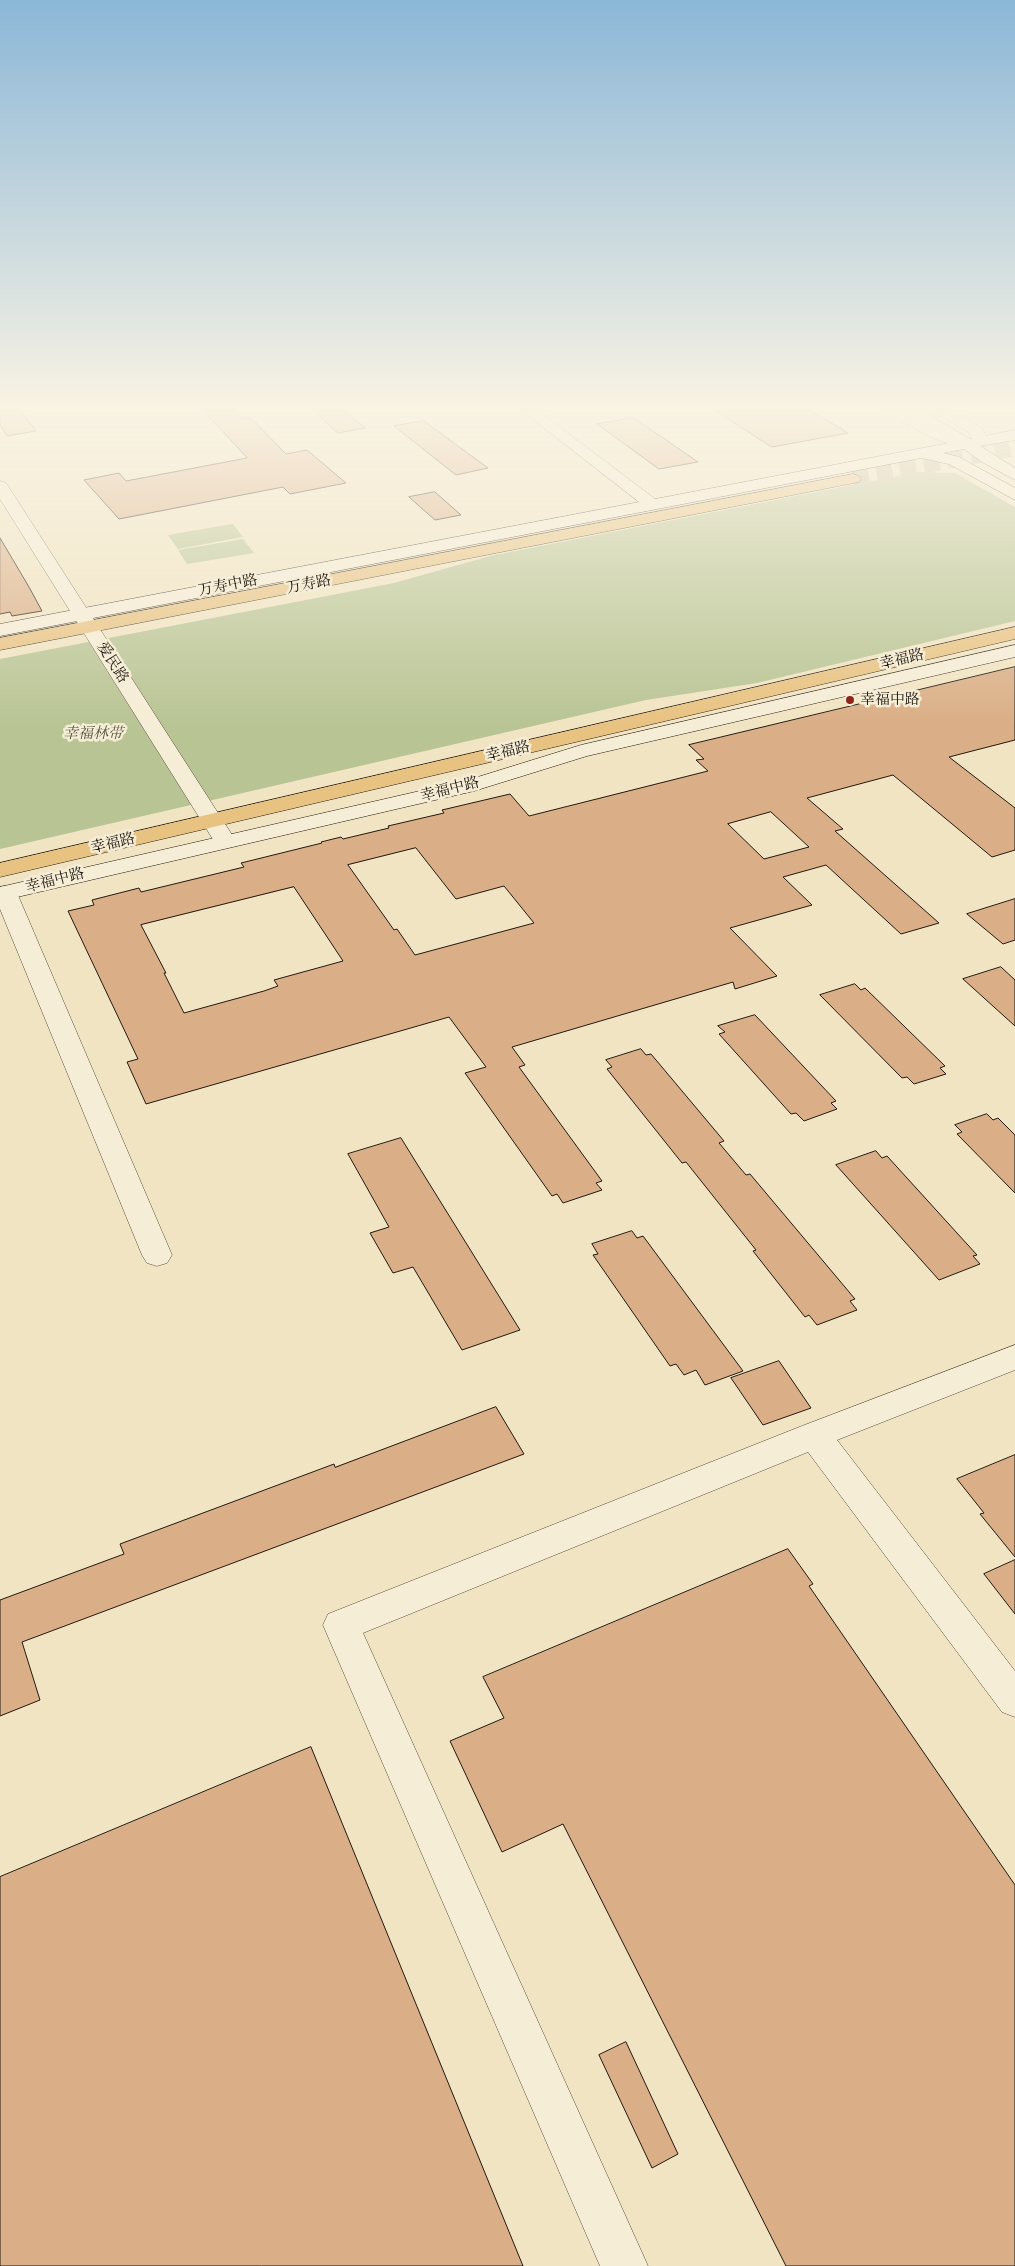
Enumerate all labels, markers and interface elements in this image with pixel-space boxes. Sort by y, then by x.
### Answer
street label: 万寿中路 [197,571,259,601]
street label: 万寿路 [285,572,333,598]
street label: 爱民路 [92,639,132,687]
street label: 幸福路 [878,646,926,674]
place label: 幸福中路 [860,691,920,709]
marker: 幸福中路 [844,694,856,706]
park label: 幸福林带 [63,725,123,743]
street label: 幸福路 [484,738,532,766]
street label: 幸福中路 [419,774,481,806]
street label: 幸福路 [89,830,137,858]
street label: 幸福中路 [24,865,86,897]

